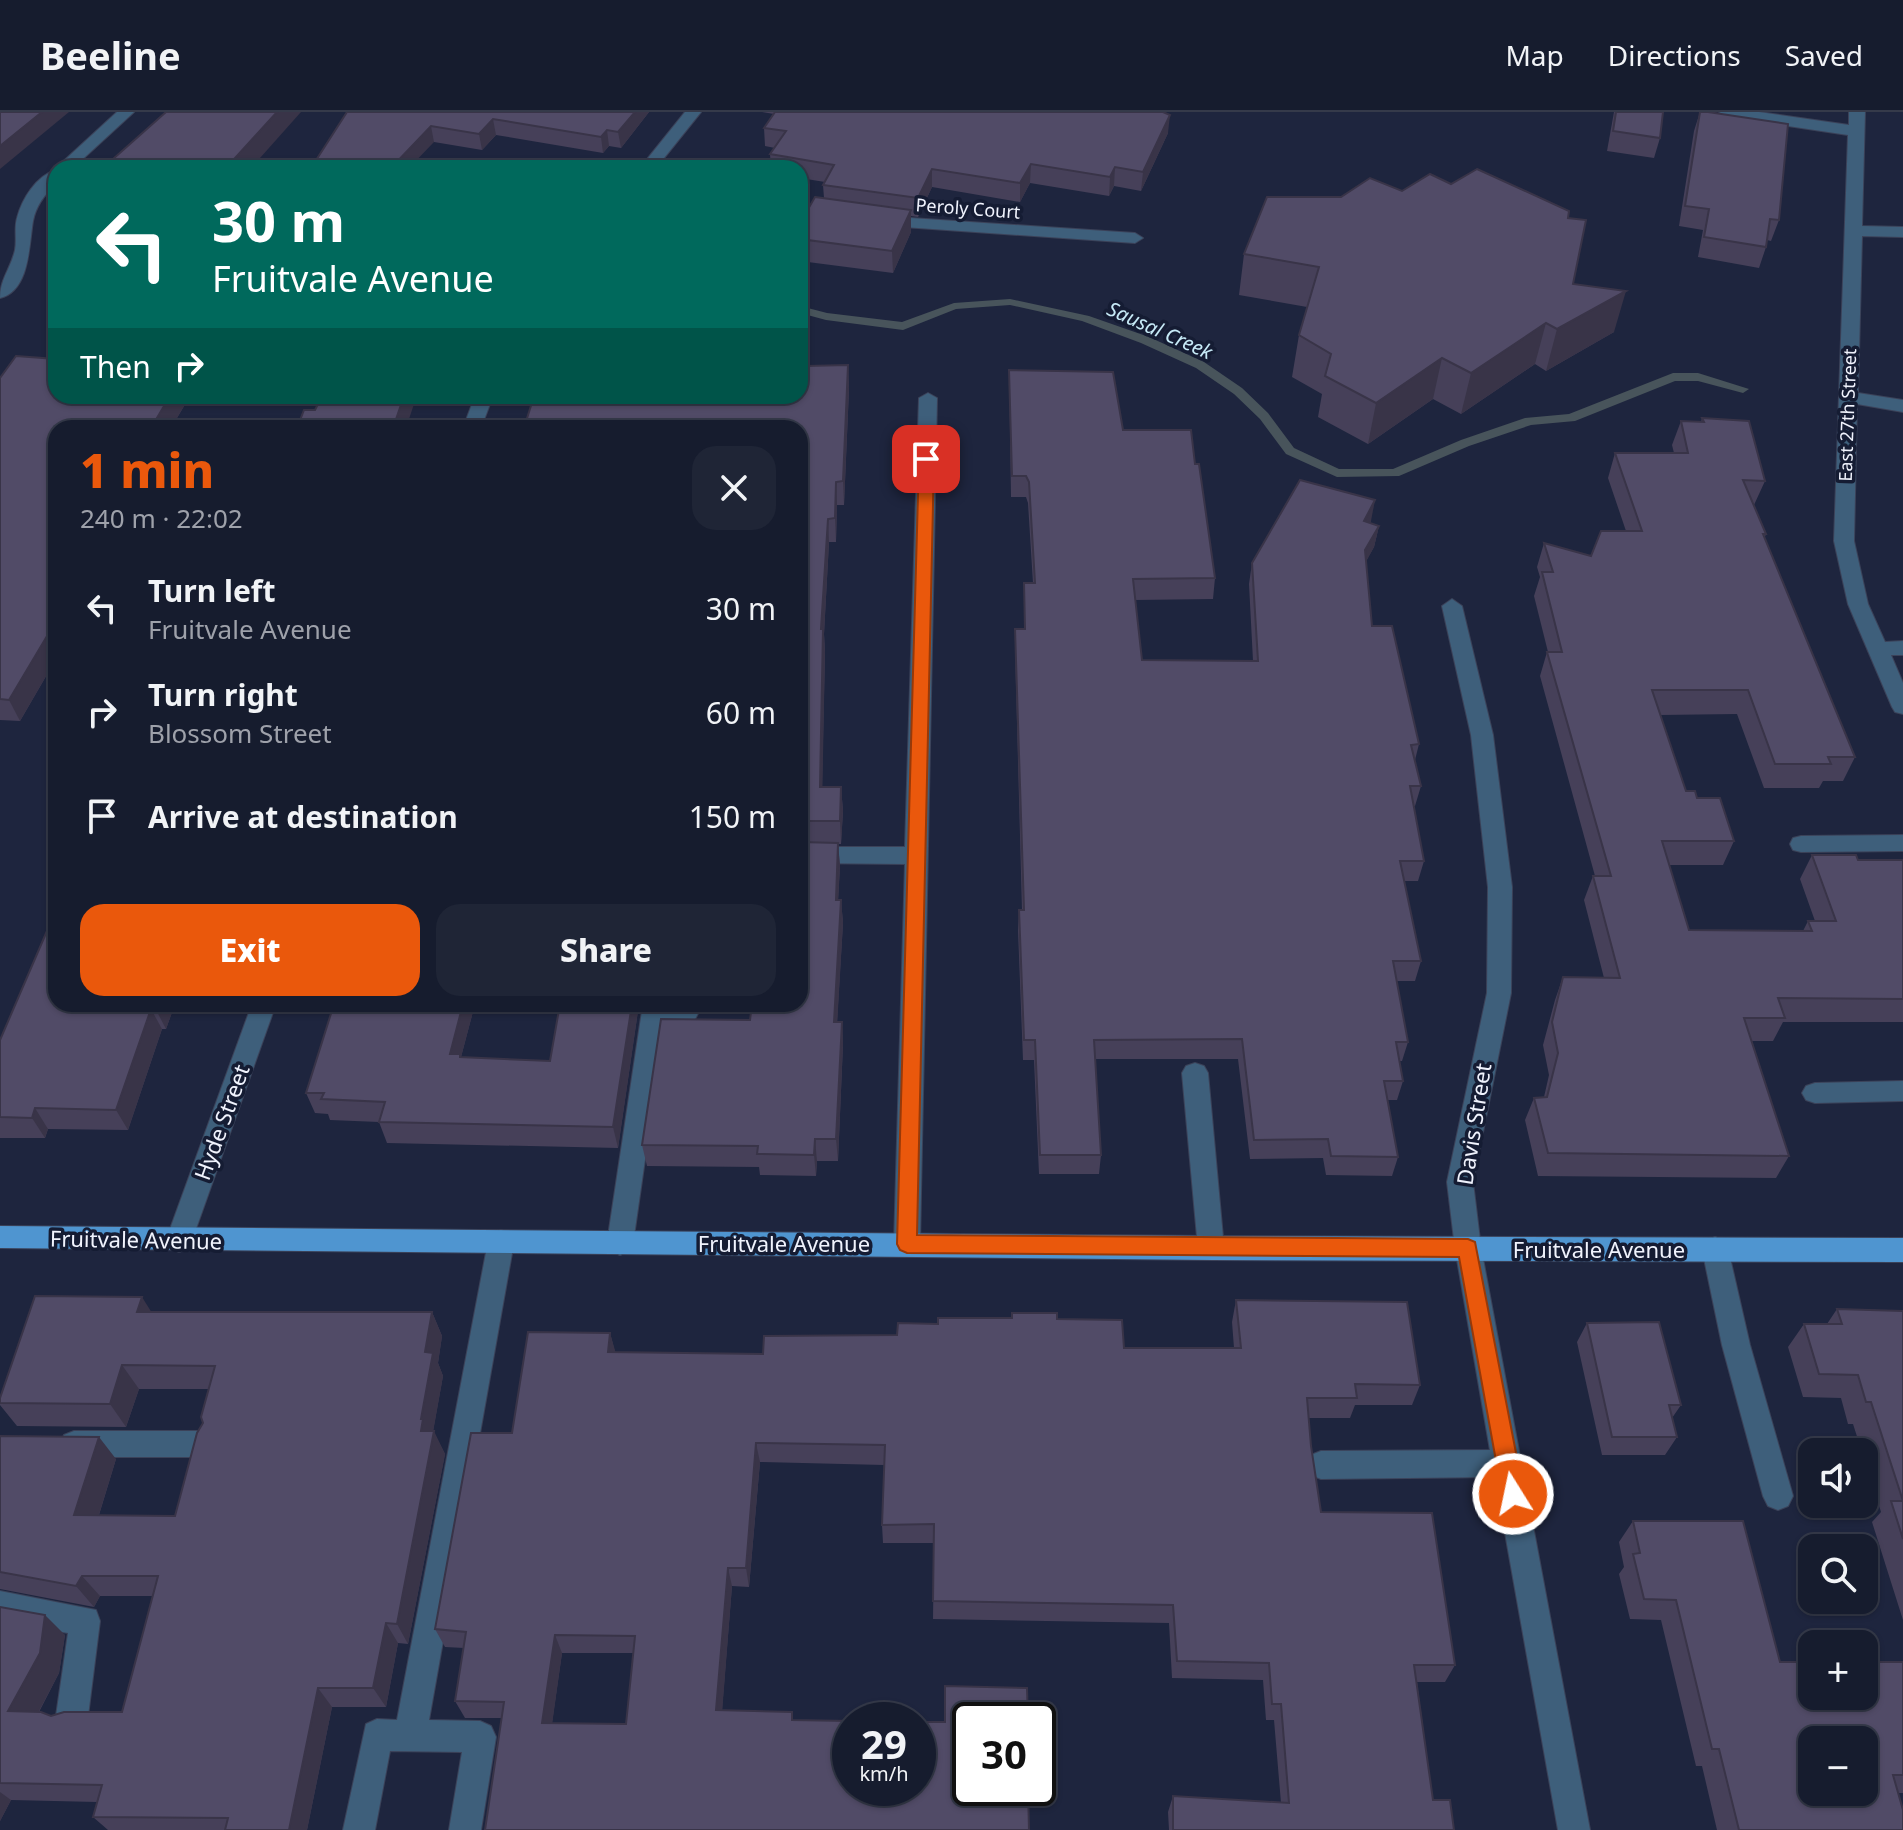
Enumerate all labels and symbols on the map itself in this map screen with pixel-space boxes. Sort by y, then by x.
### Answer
street label: Peroly Court [915,192,1022,224]
water label: Sausal Creek [1103,295,1218,366]
street label: East 27th Street [1833,348,1861,482]
pin [892,425,960,493]
street label: Hyde Street [186,1060,256,1184]
street label: Davis Street [1449,1061,1497,1187]
street label: Fruitvale Avenue [50,1222,222,1256]
street label: Fruitvale Avenue [698,1228,870,1258]
street label: Fruitvale Avenue [1513,1234,1685,1264]
position arrow [1471,1452,1555,1536]
speed limit sign: 30 [952,1702,1056,1806]

